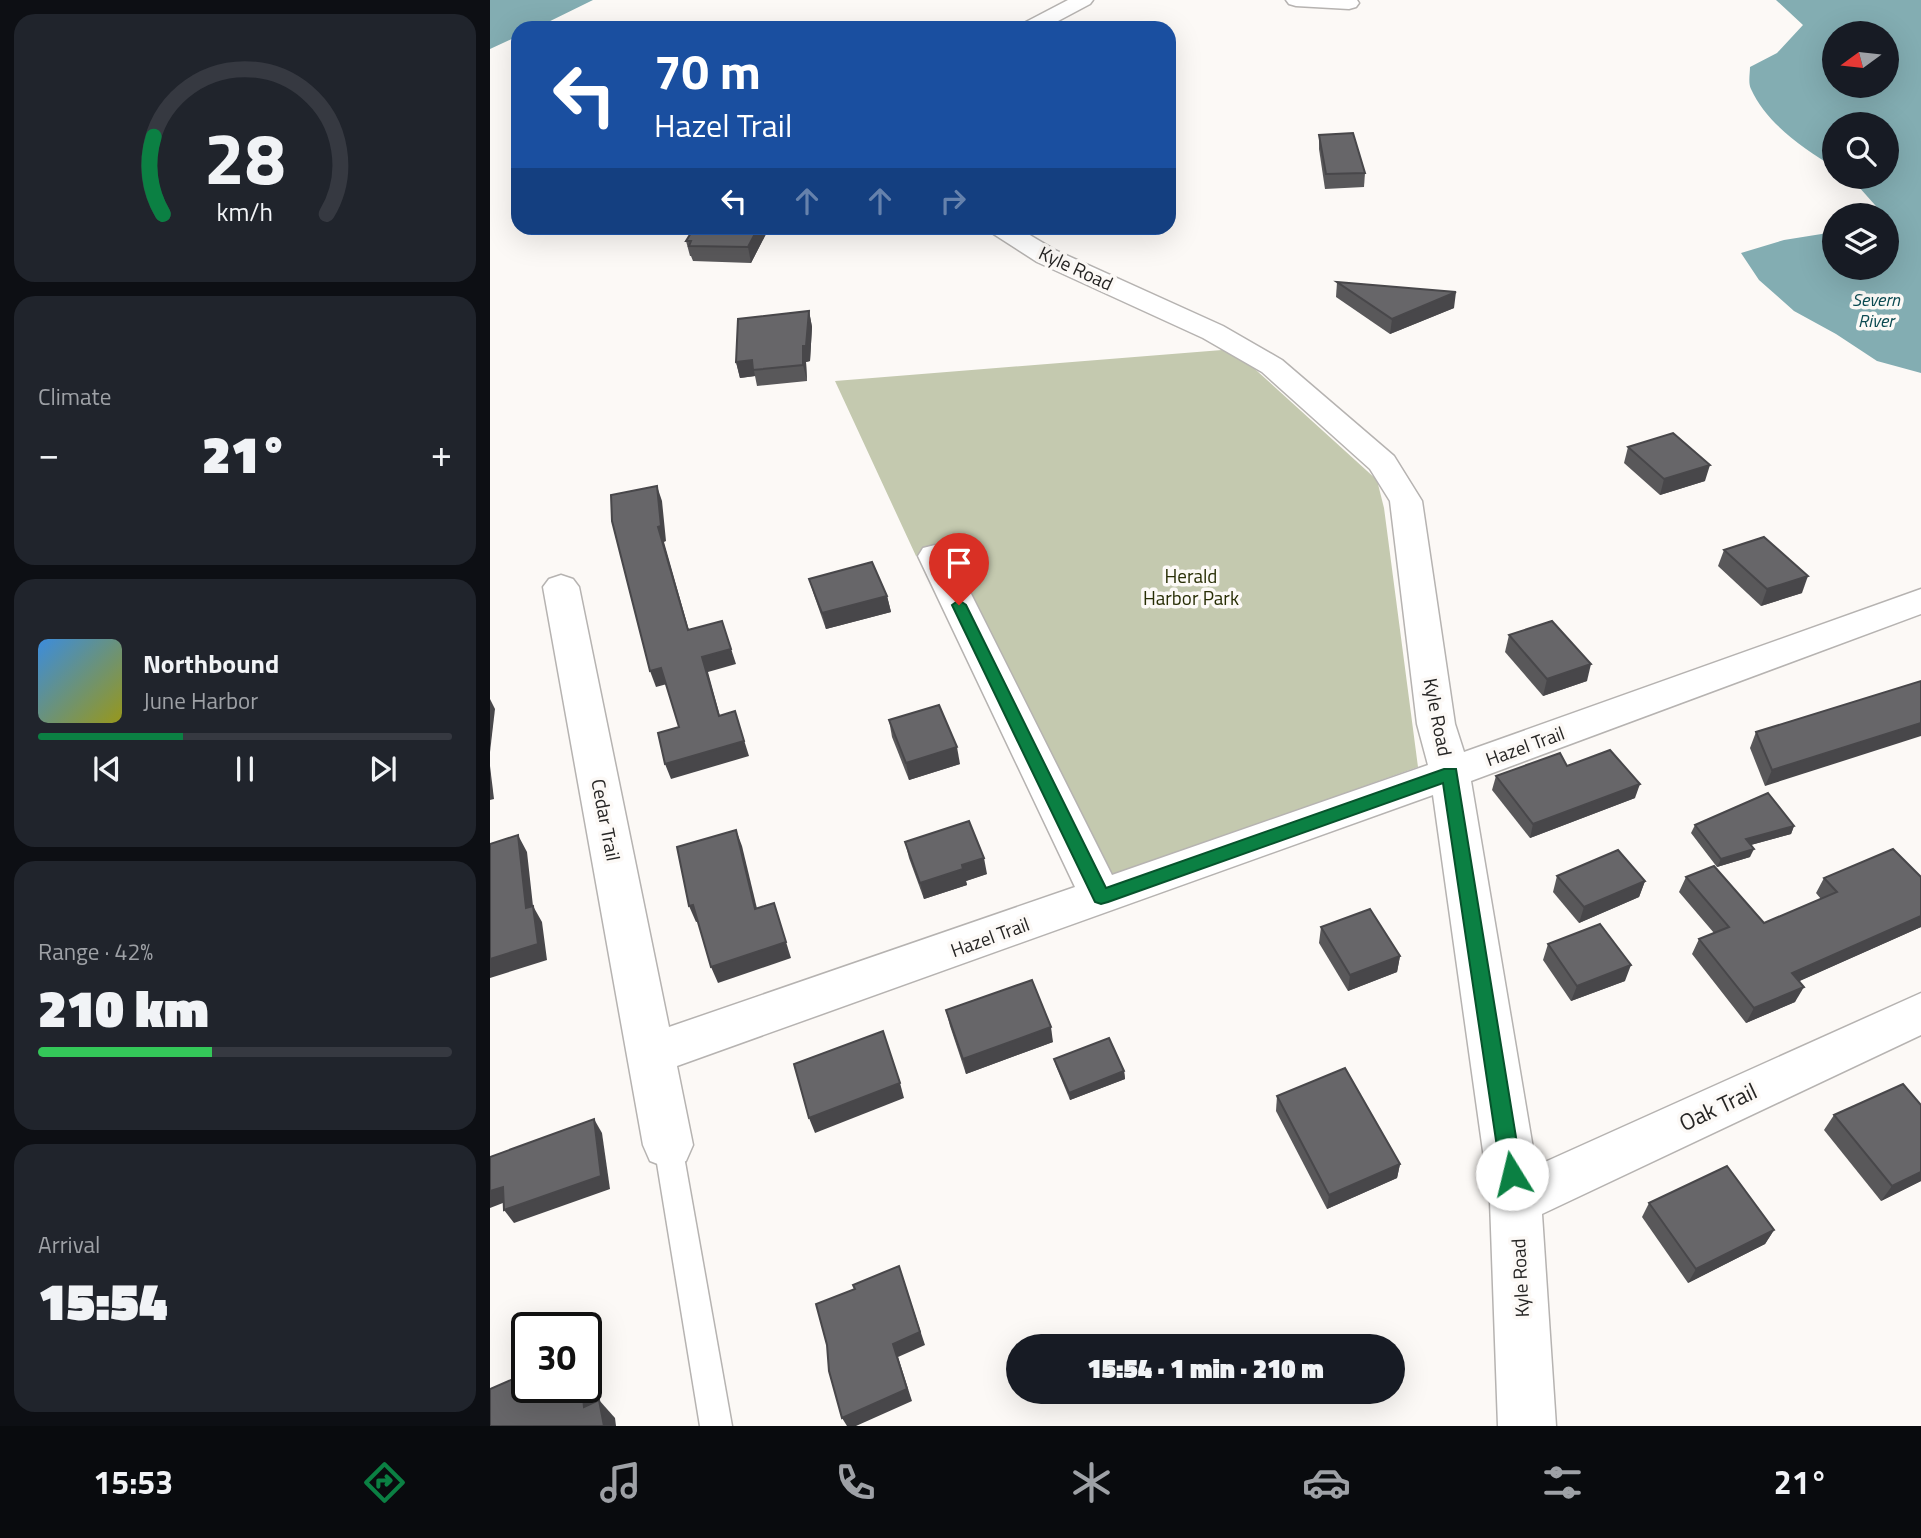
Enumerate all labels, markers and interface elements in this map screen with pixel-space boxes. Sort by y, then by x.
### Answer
north arrow [1822,21,1899,98]
map controls [1822,21,1899,280]
text: 70 m [654,33,761,108]
icon: left [539,49,630,140]
text: Hazel Trail [654,101,792,149]
text: 28 [204,103,286,213]
button: search [1822,112,1899,189]
icon: left [715,182,753,220]
icon: ahead [788,182,826,220]
icon: ahead [861,182,899,220]
icon: right [934,182,972,220]
text: km/h [217,193,273,231]
button: layers [1822,203,1899,280]
street label: Kyle Road [1034,238,1118,297]
water label: Severn River [1852,286,1901,334]
text: Climate [38,379,111,414]
text: 21° [202,414,288,493]
text: − [38,424,59,482]
text: + [431,424,452,482]
pin [929,533,989,605]
icon: arrive [940,544,978,582]
park label: Herald Harbor Park [1143,561,1239,612]
text: Northbound [143,644,279,683]
street label: Kyle Road [1417,675,1460,758]
text: June Harbor [143,683,258,718]
street label: Hazel Trail [1481,718,1568,773]
icon: previous [88,750,126,788]
icon: pause [226,750,264,788]
icon: next [364,750,402,788]
street label: Cedar Trail [584,776,629,863]
street label: Hazel Trail [946,909,1033,964]
text: Range · 42% [38,934,153,969]
text: 210 km [38,968,209,1047]
street label: Oak Trail [1673,1073,1763,1140]
position arrow [1475,1137,1549,1211]
text: Arrival [38,1227,100,1262]
street label: Kyle Road [1503,1238,1536,1318]
text: 15:54 [38,1261,167,1340]
speed limit sign: 30 [511,1312,602,1403]
text: 15:54 · 1 min · 210 m [1087,1349,1324,1388]
text: 15:53 [93,1458,173,1506]
icon: directions [360,1458,409,1507]
icon: music [596,1458,645,1507]
icon: phone [831,1458,880,1507]
icon: climate [1067,1458,1116,1507]
icon: car [1302,1458,1351,1507]
icon: filters [1538,1458,1587,1507]
text: 21° [1774,1458,1828,1506]

